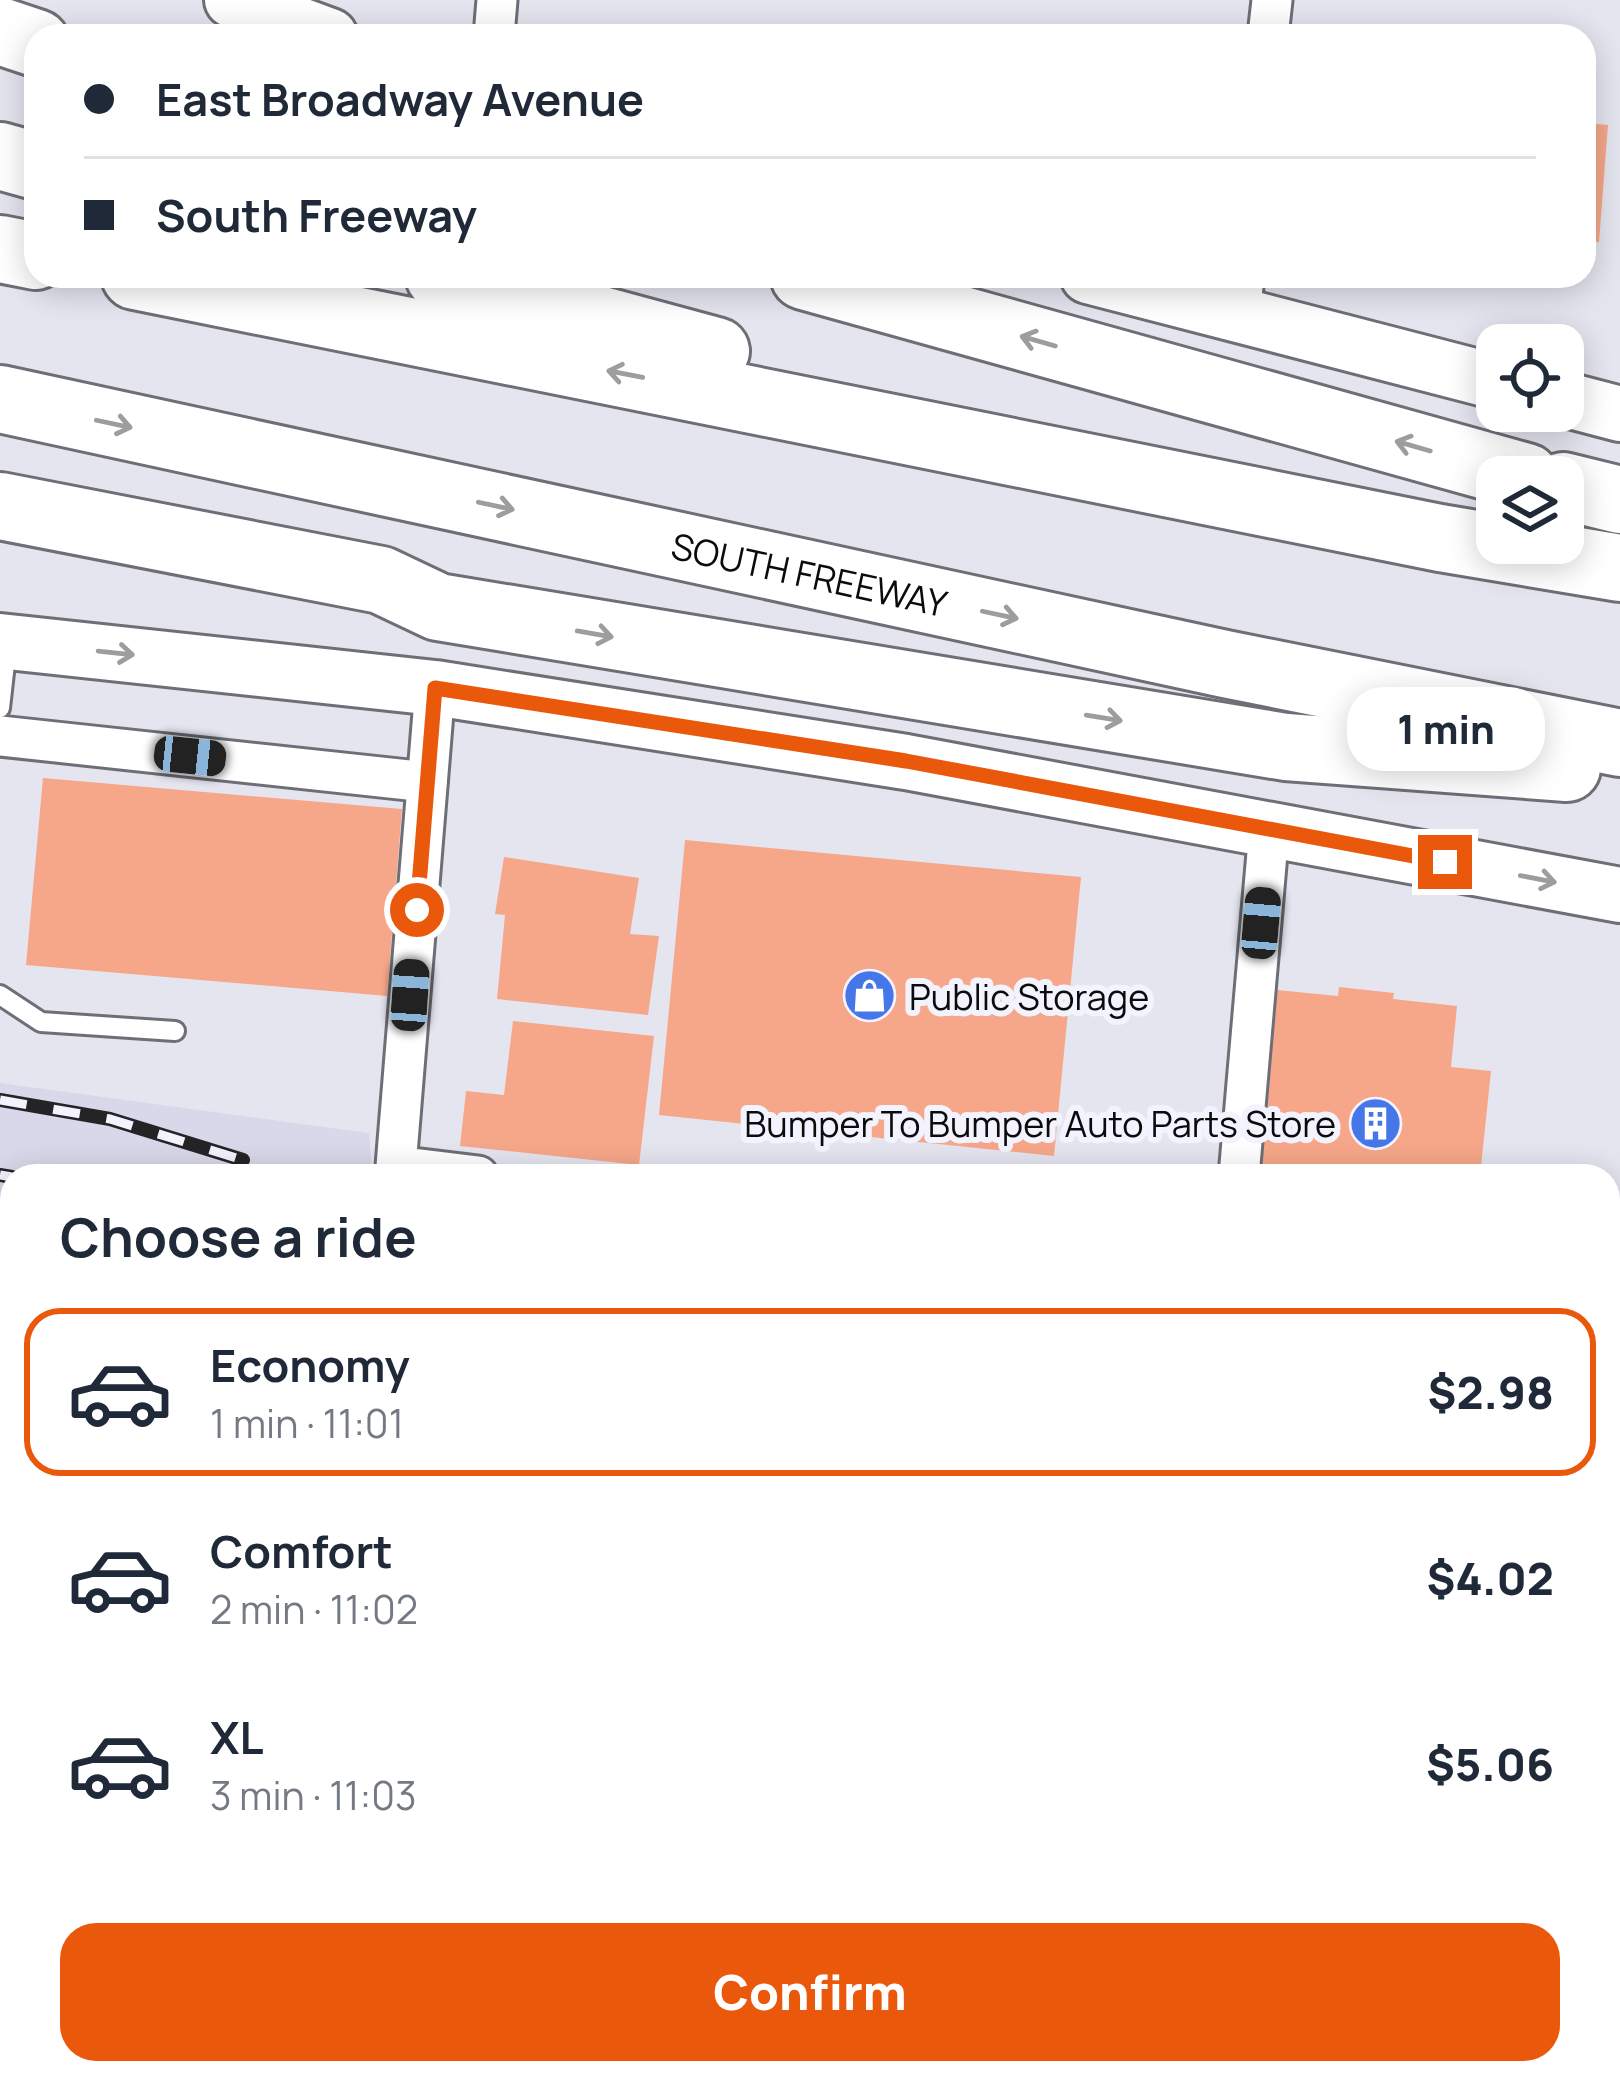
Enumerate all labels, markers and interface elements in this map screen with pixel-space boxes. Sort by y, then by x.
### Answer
text: East Broadway Avenue [156,68,644,130]
text: South Freeway [156,184,477,246]
map controls [1476,324,1584,564]
button: locate [1476,324,1584,432]
one-way arrow [1020,328,1058,350]
one-way arrow [607,362,646,384]
one-way arrow [95,413,133,436]
one-way arrow [1395,434,1433,456]
button: layers [1476,456,1584,564]
one-way arrow [476,496,514,519]
street label: SOUTH FREEWAY [667,520,953,628]
one-way arrow [980,605,1018,628]
one-way arrow [575,624,614,647]
one-way arrow [96,643,135,665]
callout: 1 min [1346,688,1544,772]
text: 1 min [1397,702,1495,756]
one-way arrow [1084,708,1123,731]
car [152,734,228,778]
route end [1418,835,1472,889]
one-way arrow [1517,869,1556,892]
route start [390,883,444,937]
car [1240,886,1282,960]
car [390,958,430,1032]
shop icon: Public Storage [842,968,898,1024]
place label: Public Storage [909,972,1149,1021]
building icon: Bumper To Bumper Auto Parts Store [1347,1095,1403,1151]
place label: Bumper To Bumper Auto Parts Store [744,1099,1336,1148]
text: Choose a ride [60,1199,417,1273]
text: Economy [210,1334,410,1396]
icon: car [66,1338,174,1446]
text: $2.98 [1428,1361,1554,1423]
text: 1 min · 11:01 [210,1396,404,1450]
text: Comfort [210,1520,393,1582]
icon: car [66,1524,174,1632]
text: $4.02 [1426,1547,1554,1609]
text: 2 min · 11:02 [210,1582,418,1636]
text: XL [210,1706,264,1768]
icon: car [66,1710,174,1818]
text: $5.06 [1426,1733,1554,1795]
text: 3 min · 11:03 [210,1768,417,1822]
button: Confirm [60,1923,1560,2061]

